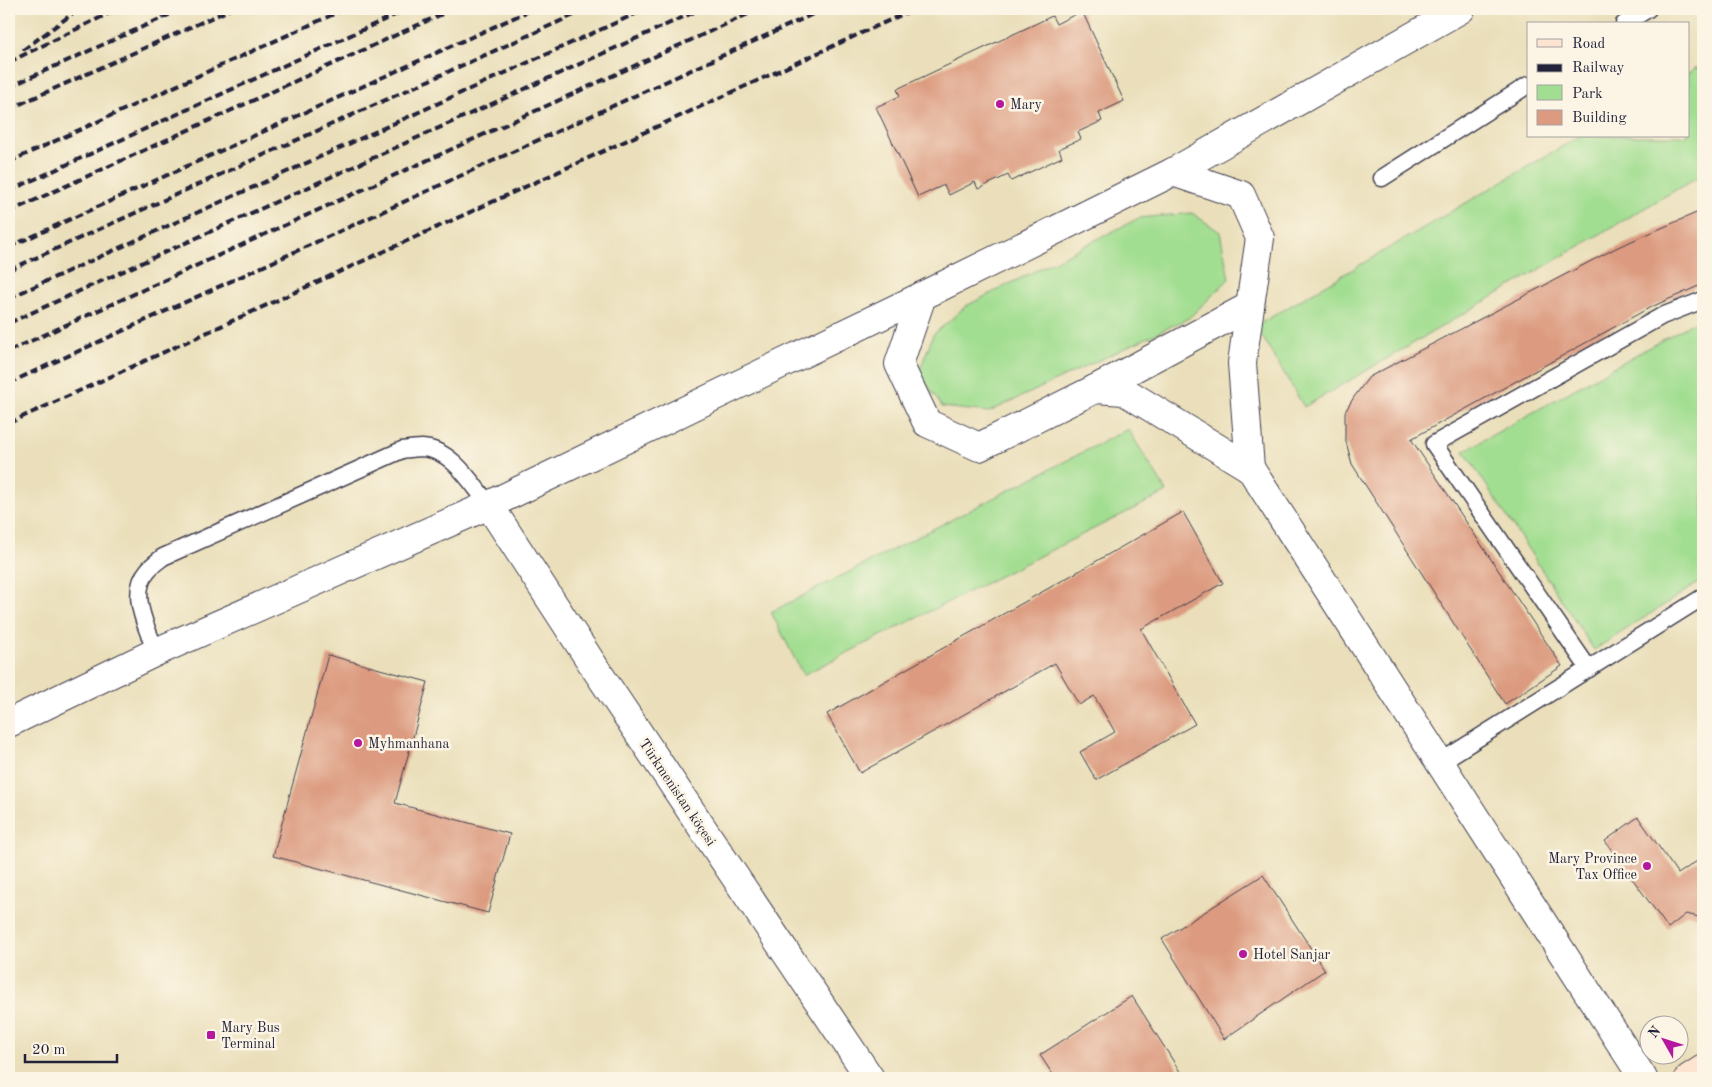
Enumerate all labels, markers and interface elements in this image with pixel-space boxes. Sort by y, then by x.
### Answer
legend [1527,22,1690,138]
text: Road [1572,37,1606,52]
text: Railway [1572,61,1625,76]
text: Park [1572,87,1603,102]
marker: Mary [994,98,1006,110]
place label: Mary [1010,98,1042,112]
text: Building [1572,111,1627,126]
marker: Myhmanhana [352,737,364,749]
place label: Myhmanhana [368,737,449,751]
street label: Türkmenistan köçesi [636,737,718,849]
place label: Mary Province Tax Office [1548,852,1637,882]
marker: Mary Province Tax Office [1641,860,1653,872]
marker: Hotel Sanjar [1237,948,1249,960]
place label: Hotel Sanjar [1253,948,1331,962]
north arrow [1640,1014,1690,1064]
place label: Mary Bus Terminal [221,1021,280,1051]
text: N [1646,1024,1664,1041]
marker: Mary Bus Terminal [205,1029,217,1041]
scale bar [25,1032,118,1064]
text: 20 m [32,1043,66,1058]

